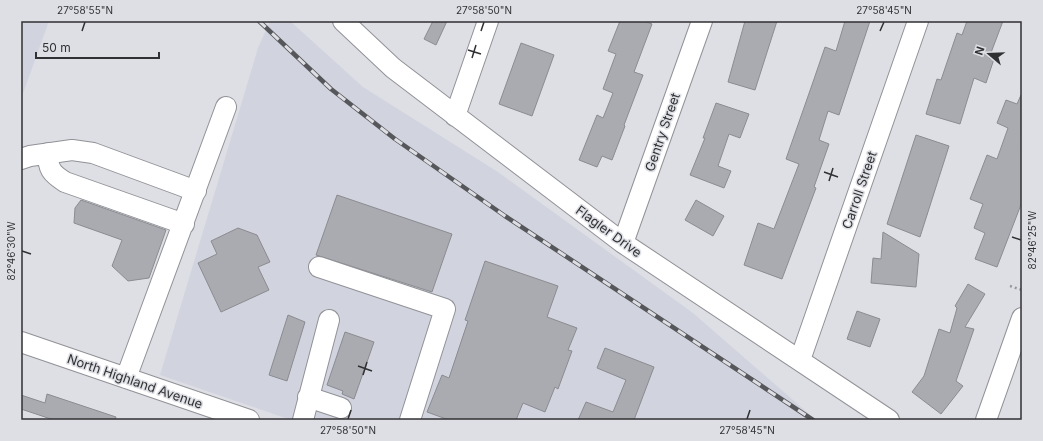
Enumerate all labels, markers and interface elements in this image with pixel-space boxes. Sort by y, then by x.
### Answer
text: 27°58'55"N [57,4,113,16]
text: 27°58'50"N [456,4,512,16]
text: 27°58'45"N [856,4,912,16]
scale bar [36,34,159,60]
north arrow [969,34,1009,74]
text: 50 m [42,40,71,55]
text: N [972,44,988,57]
street label: Gentry Street [641,91,683,173]
street label: Carroll Street [838,149,880,231]
street label: Flagler Drive [573,202,645,260]
text: 82°46'25"W [1026,210,1038,269]
text: 82°46'30"W [5,221,17,281]
street label: North Highland Avenue [65,350,205,412]
text: 27°58'50"N [320,424,376,436]
text: 27°58'45"N [719,424,775,436]

